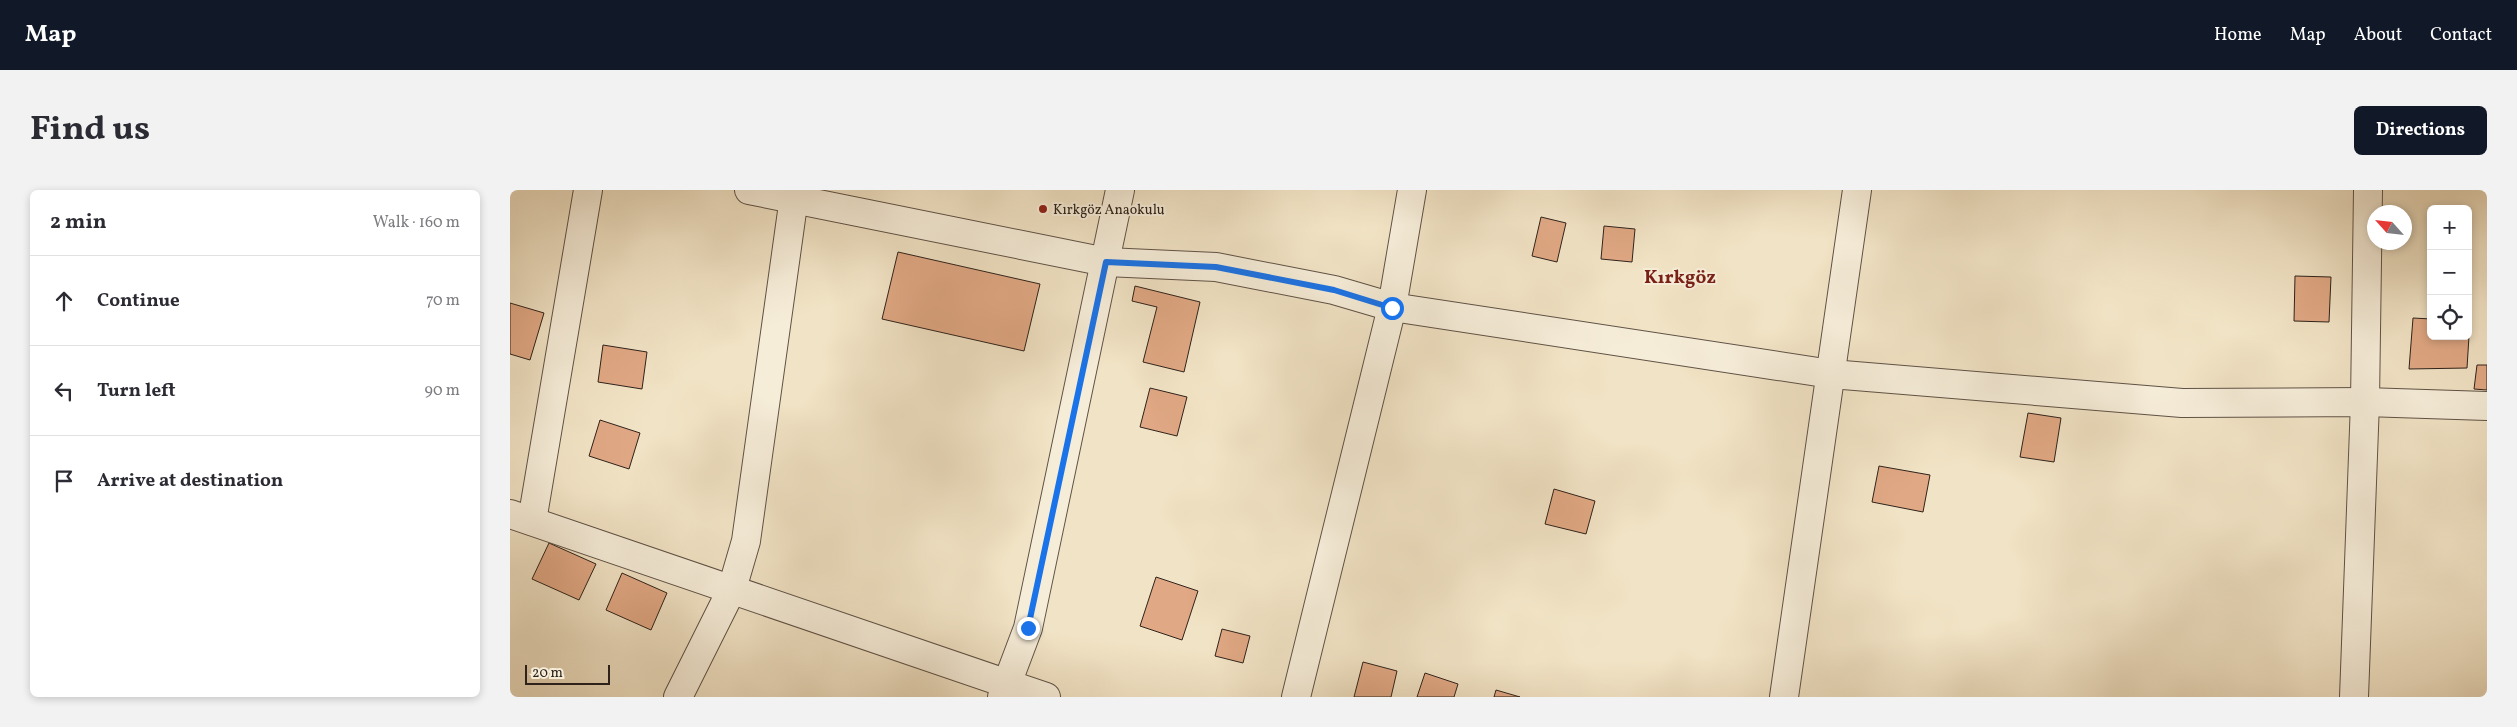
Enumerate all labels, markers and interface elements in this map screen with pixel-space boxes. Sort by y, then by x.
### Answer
text: Map [25,18,76,52]
text: Home [2214,23,2262,48]
text: Map [2290,23,2326,48]
text: About [2354,23,2402,48]
text: Contact [2430,23,2492,48]
text: Find us [30,106,150,154]
button: Directions [2354,106,2487,155]
place label: Kırkgöz Anaokulu [1053,201,1165,220]
marker: Kırkgöz Anaokulu [1037,203,1049,215]
north arrow [2367,205,2412,250]
map controls [2427,205,2472,340]
button: + [2427,205,2472,250]
text: 2 min [50,208,107,237]
text: Walk · 160 m [373,212,460,234]
button: − [2427,250,2472,295]
district label: Kırkgöz [1644,265,1716,291]
icon: ahead [50,287,78,315]
text: Continue [97,288,180,314]
text: 70 m [426,290,460,312]
button: locate [2427,295,2472,340]
route start [1381,297,1404,320]
icon: left [50,377,78,405]
text: Turn left [97,378,176,404]
text: 90 m [424,380,460,402]
icon: arrive [50,467,78,495]
text: Arrive at destination [97,468,283,494]
route end [1017,617,1040,640]
scale bar [525,662,610,685]
text: 20 m [532,664,563,683]

